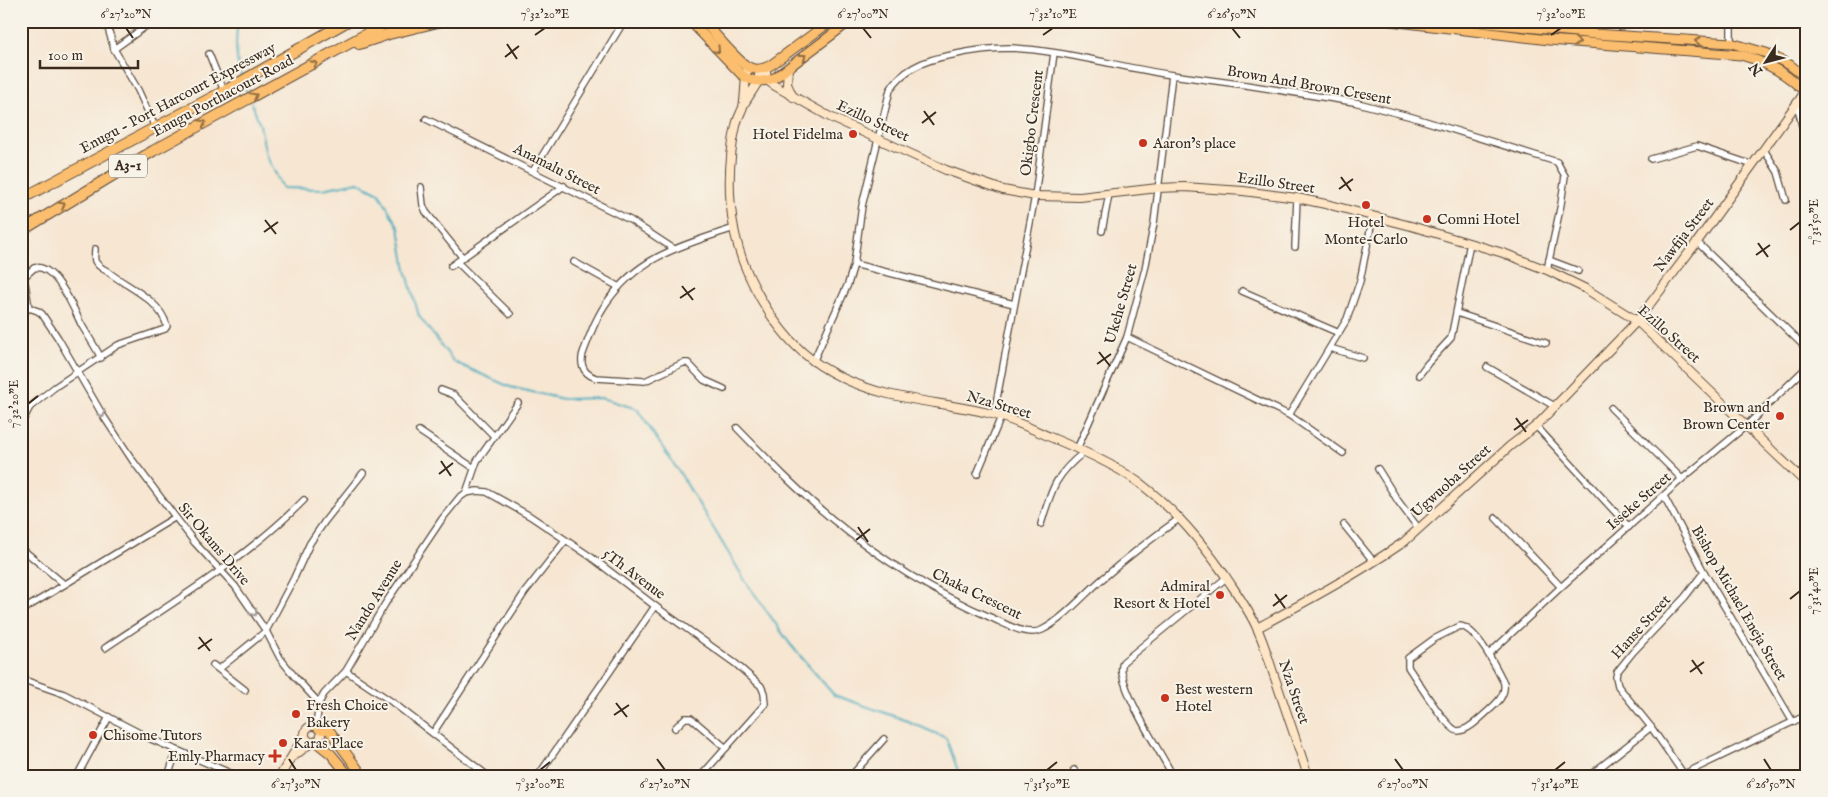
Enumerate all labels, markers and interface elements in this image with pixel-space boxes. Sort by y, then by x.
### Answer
text: 6°27'20"N [100,7,152,22]
text: 7°32'20"E [521,7,569,22]
text: 6°27'00"N [837,7,889,22]
text: 7°32'10"E [1029,7,1077,22]
text: 6°26'50"N [1207,7,1257,22]
text: 7°32'00"E [1537,7,1585,22]
one-way arrow [1574,36,1582,47]
one-way arrow [1693,36,1701,47]
scale bar [40,38,138,70]
street label: Enugu - Port Harcourt Expressway [77,38,280,158]
north arrow [1740,38,1790,88]
one-way arrow [711,44,720,53]
text: 100 m [48,46,84,65]
street label: Enugu Porthacourt Road [149,50,298,141]
one-way arrow [797,54,807,63]
text: N [1745,59,1768,80]
one-way arrow [309,60,318,70]
street label: Brown And Brown Cresent [1225,61,1393,109]
street label: Okigbo Crescent [1016,69,1048,177]
one-way arrow [249,92,258,102]
street label: Ezillo Street [834,96,912,146]
one-way arrow [198,119,207,129]
place label: Hotel Fidelma [752,125,844,144]
marker: Hotel Fidelma [847,128,859,140]
place label: Aaron’s place [1152,134,1236,153]
marker: Aaron’s place [1137,137,1149,149]
street label: Anamalu Street [509,139,604,199]
road number: A3-1 [109,154,147,178]
street label: Ezillo Street [1236,168,1316,198]
street label: Nawfija Street [1650,194,1718,276]
marker: Hotel Monte-Carlo [1360,199,1372,211]
text: 7°31'50"E [1807,199,1822,245]
one-way arrow [57,201,66,211]
place label: Comni Hotel [1437,210,1520,229]
place label: Hotel Monte-Carlo [1324,213,1408,249]
marker: Comni Hotel [1421,213,1433,225]
street label: Ukehe Street [1100,262,1142,346]
street label: Ezillo Street [1634,301,1704,367]
text: 7°32'20"E [7,380,22,428]
street label: Nza Street [964,387,1034,423]
place label: Brown and Brown Center [1682,398,1771,434]
one-way arrow [96,409,106,418]
marker: Brown and Brown Center [1774,410,1786,422]
street label: Ugwuoba Street [1407,440,1495,522]
street label: Isseke Street [1603,468,1675,534]
street label: Sir Okams Drive [174,499,254,589]
street label: Bishop Michael Eneja Street [1687,522,1791,684]
street label: 5Th Avenue [599,544,669,604]
street label: Nando Avenue [342,556,407,644]
street label: Chaka Crescent [929,564,1025,624]
text: 7°31'40"E [1807,567,1822,615]
place label: Admiral Resort & Hotel [1113,577,1211,613]
marker: Admiral Resort & Hotel [1214,589,1226,601]
street label: Hanse Street [1607,591,1675,663]
one-way arrow [248,607,257,617]
street label: Nza Street [1274,657,1314,727]
place label: Best western Hotel [1175,680,1253,716]
marker: Best western Hotel [1159,692,1171,704]
place label: Fresh Choice Bakery [306,696,388,732]
marker: Fresh Choice Bakery [290,708,302,720]
place label: Chisome Tutors [103,726,202,745]
marker: Chisome Tutors [87,729,99,741]
place label: Karas Place [293,734,364,753]
marker: Karas Place [277,737,289,749]
place label: Emly Pharmacy [168,747,266,766]
marker: Emly Pharmacy [269,750,281,762]
text: 6°27'30"N [271,777,322,792]
text: 7°32'00"E [516,777,564,792]
text: 6°27'20"N [639,777,691,792]
text: 7°31'50"E [1024,777,1070,792]
text: 6°27'00"N [1377,777,1429,792]
text: 7°31'40"E [1531,777,1579,792]
text: 6°26'50"N [1746,777,1796,792]

